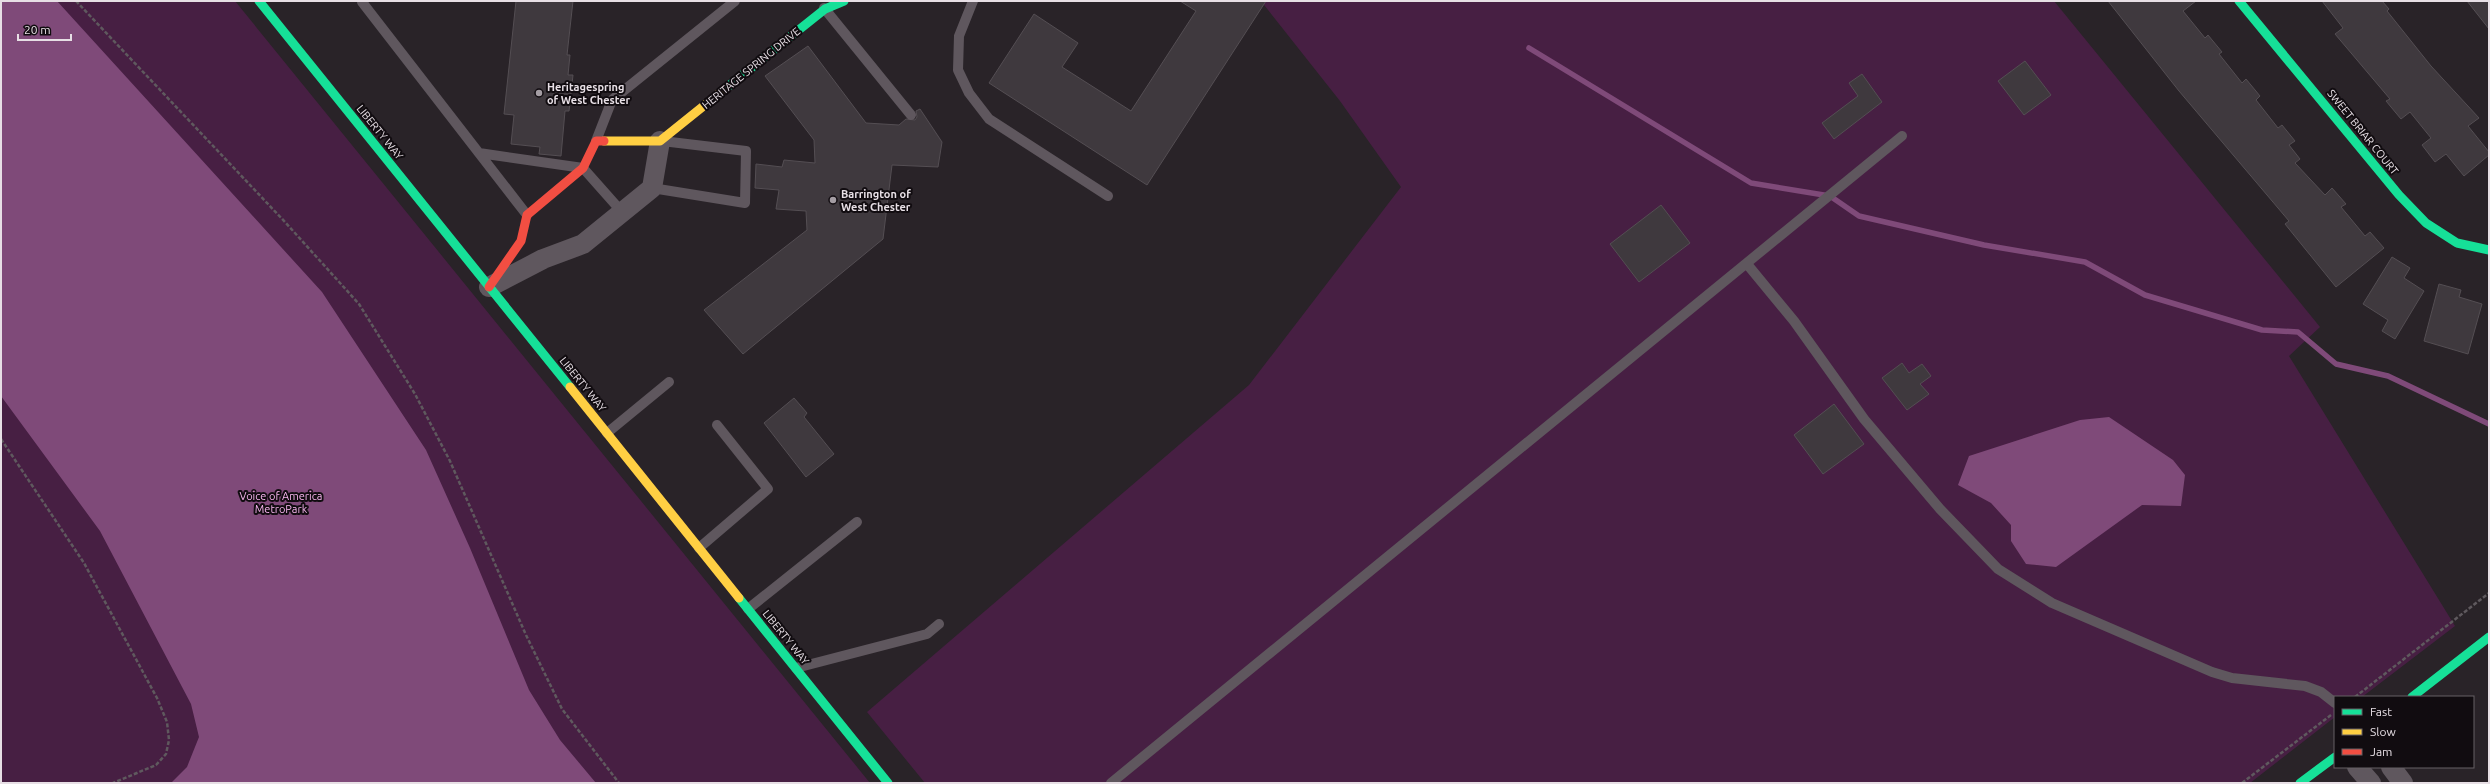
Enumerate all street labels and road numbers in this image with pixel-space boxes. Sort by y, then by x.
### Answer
street label: HERITAGE SPRING DRIVE [700,25,802,111]
street label: SWEET BRIAR COURT [2325,87,2401,177]
street label: LIBERTY WAY [354,102,406,162]
street label: LIBERTY WAY [557,354,609,414]
street label: LIBERTY WAY [760,607,812,667]

